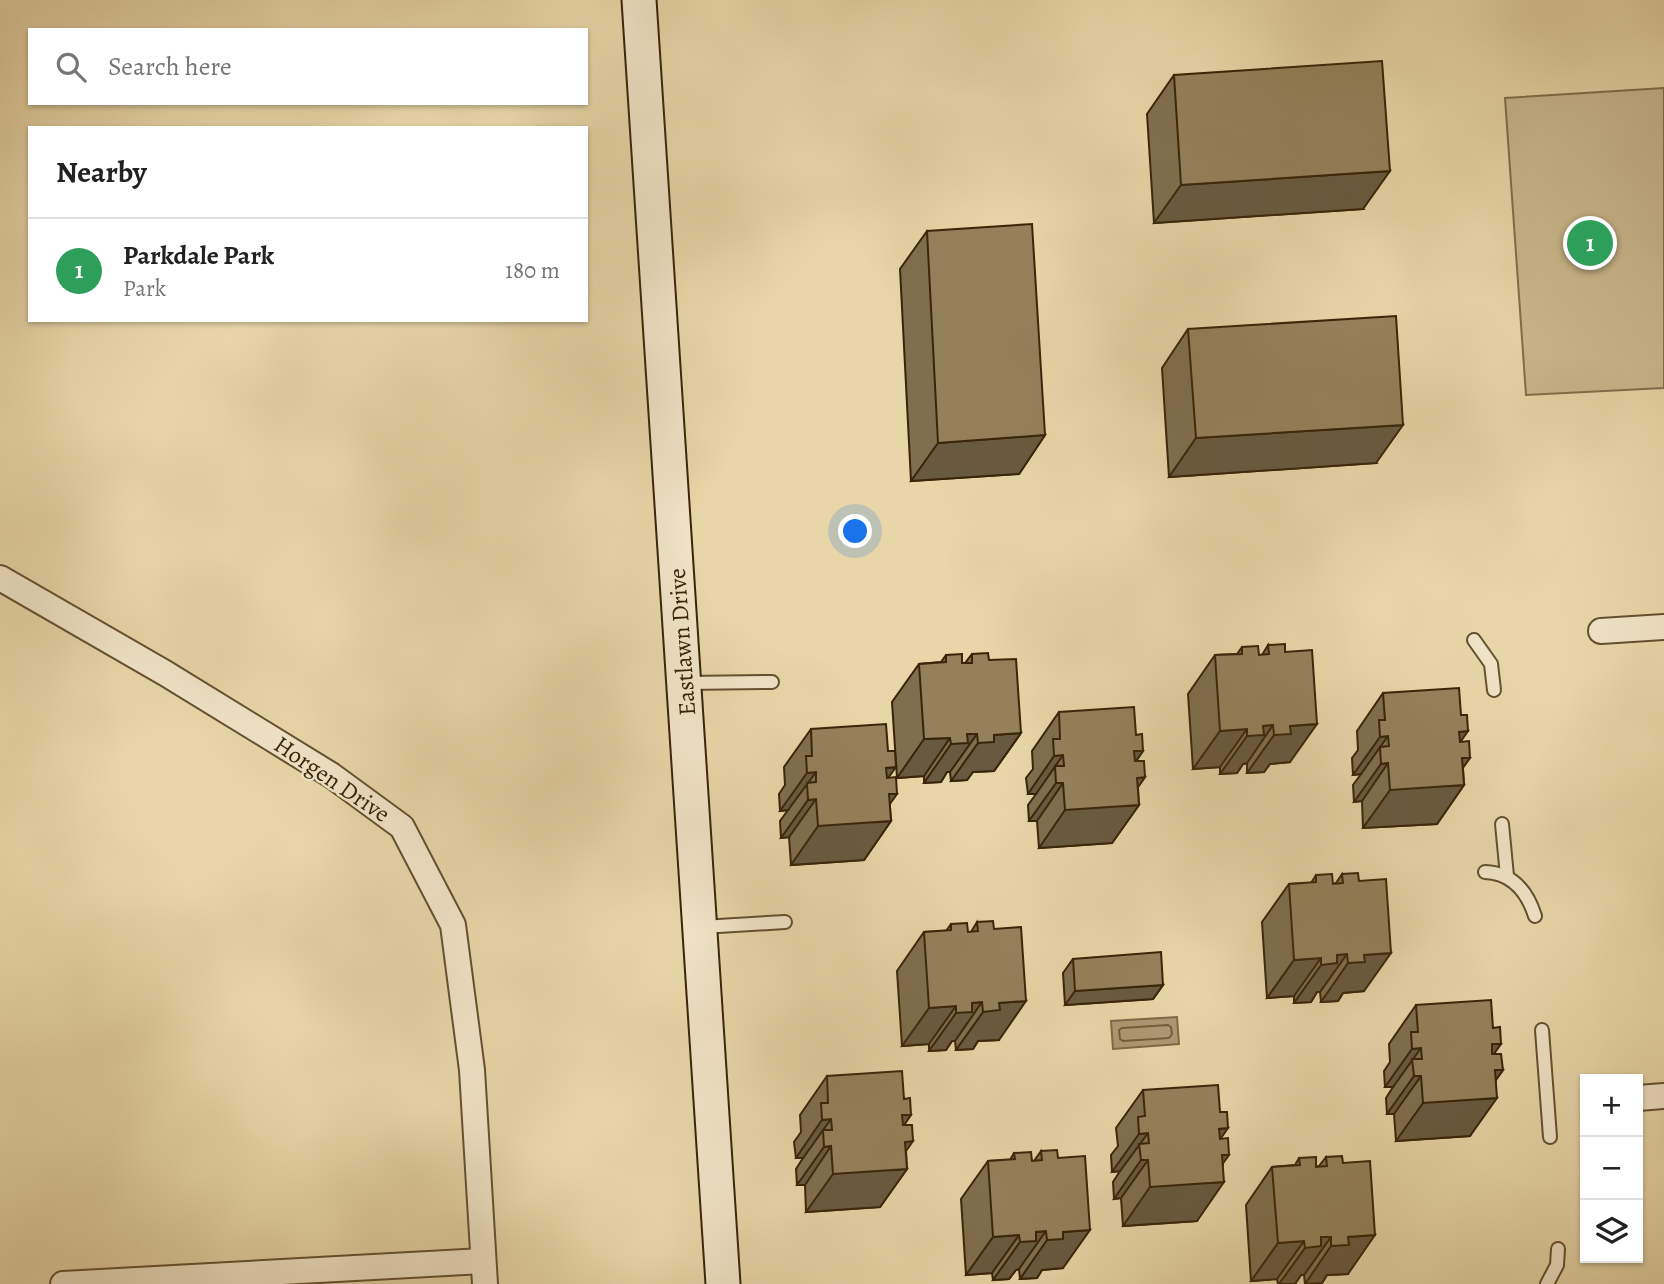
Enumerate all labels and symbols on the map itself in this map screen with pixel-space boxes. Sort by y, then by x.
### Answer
pin: 1 [1567,217,1613,269]
your location [838,514,872,548]
street label: Eastlawn Drive [661,567,703,717]
street label: Horgen Drive [268,728,396,830]

